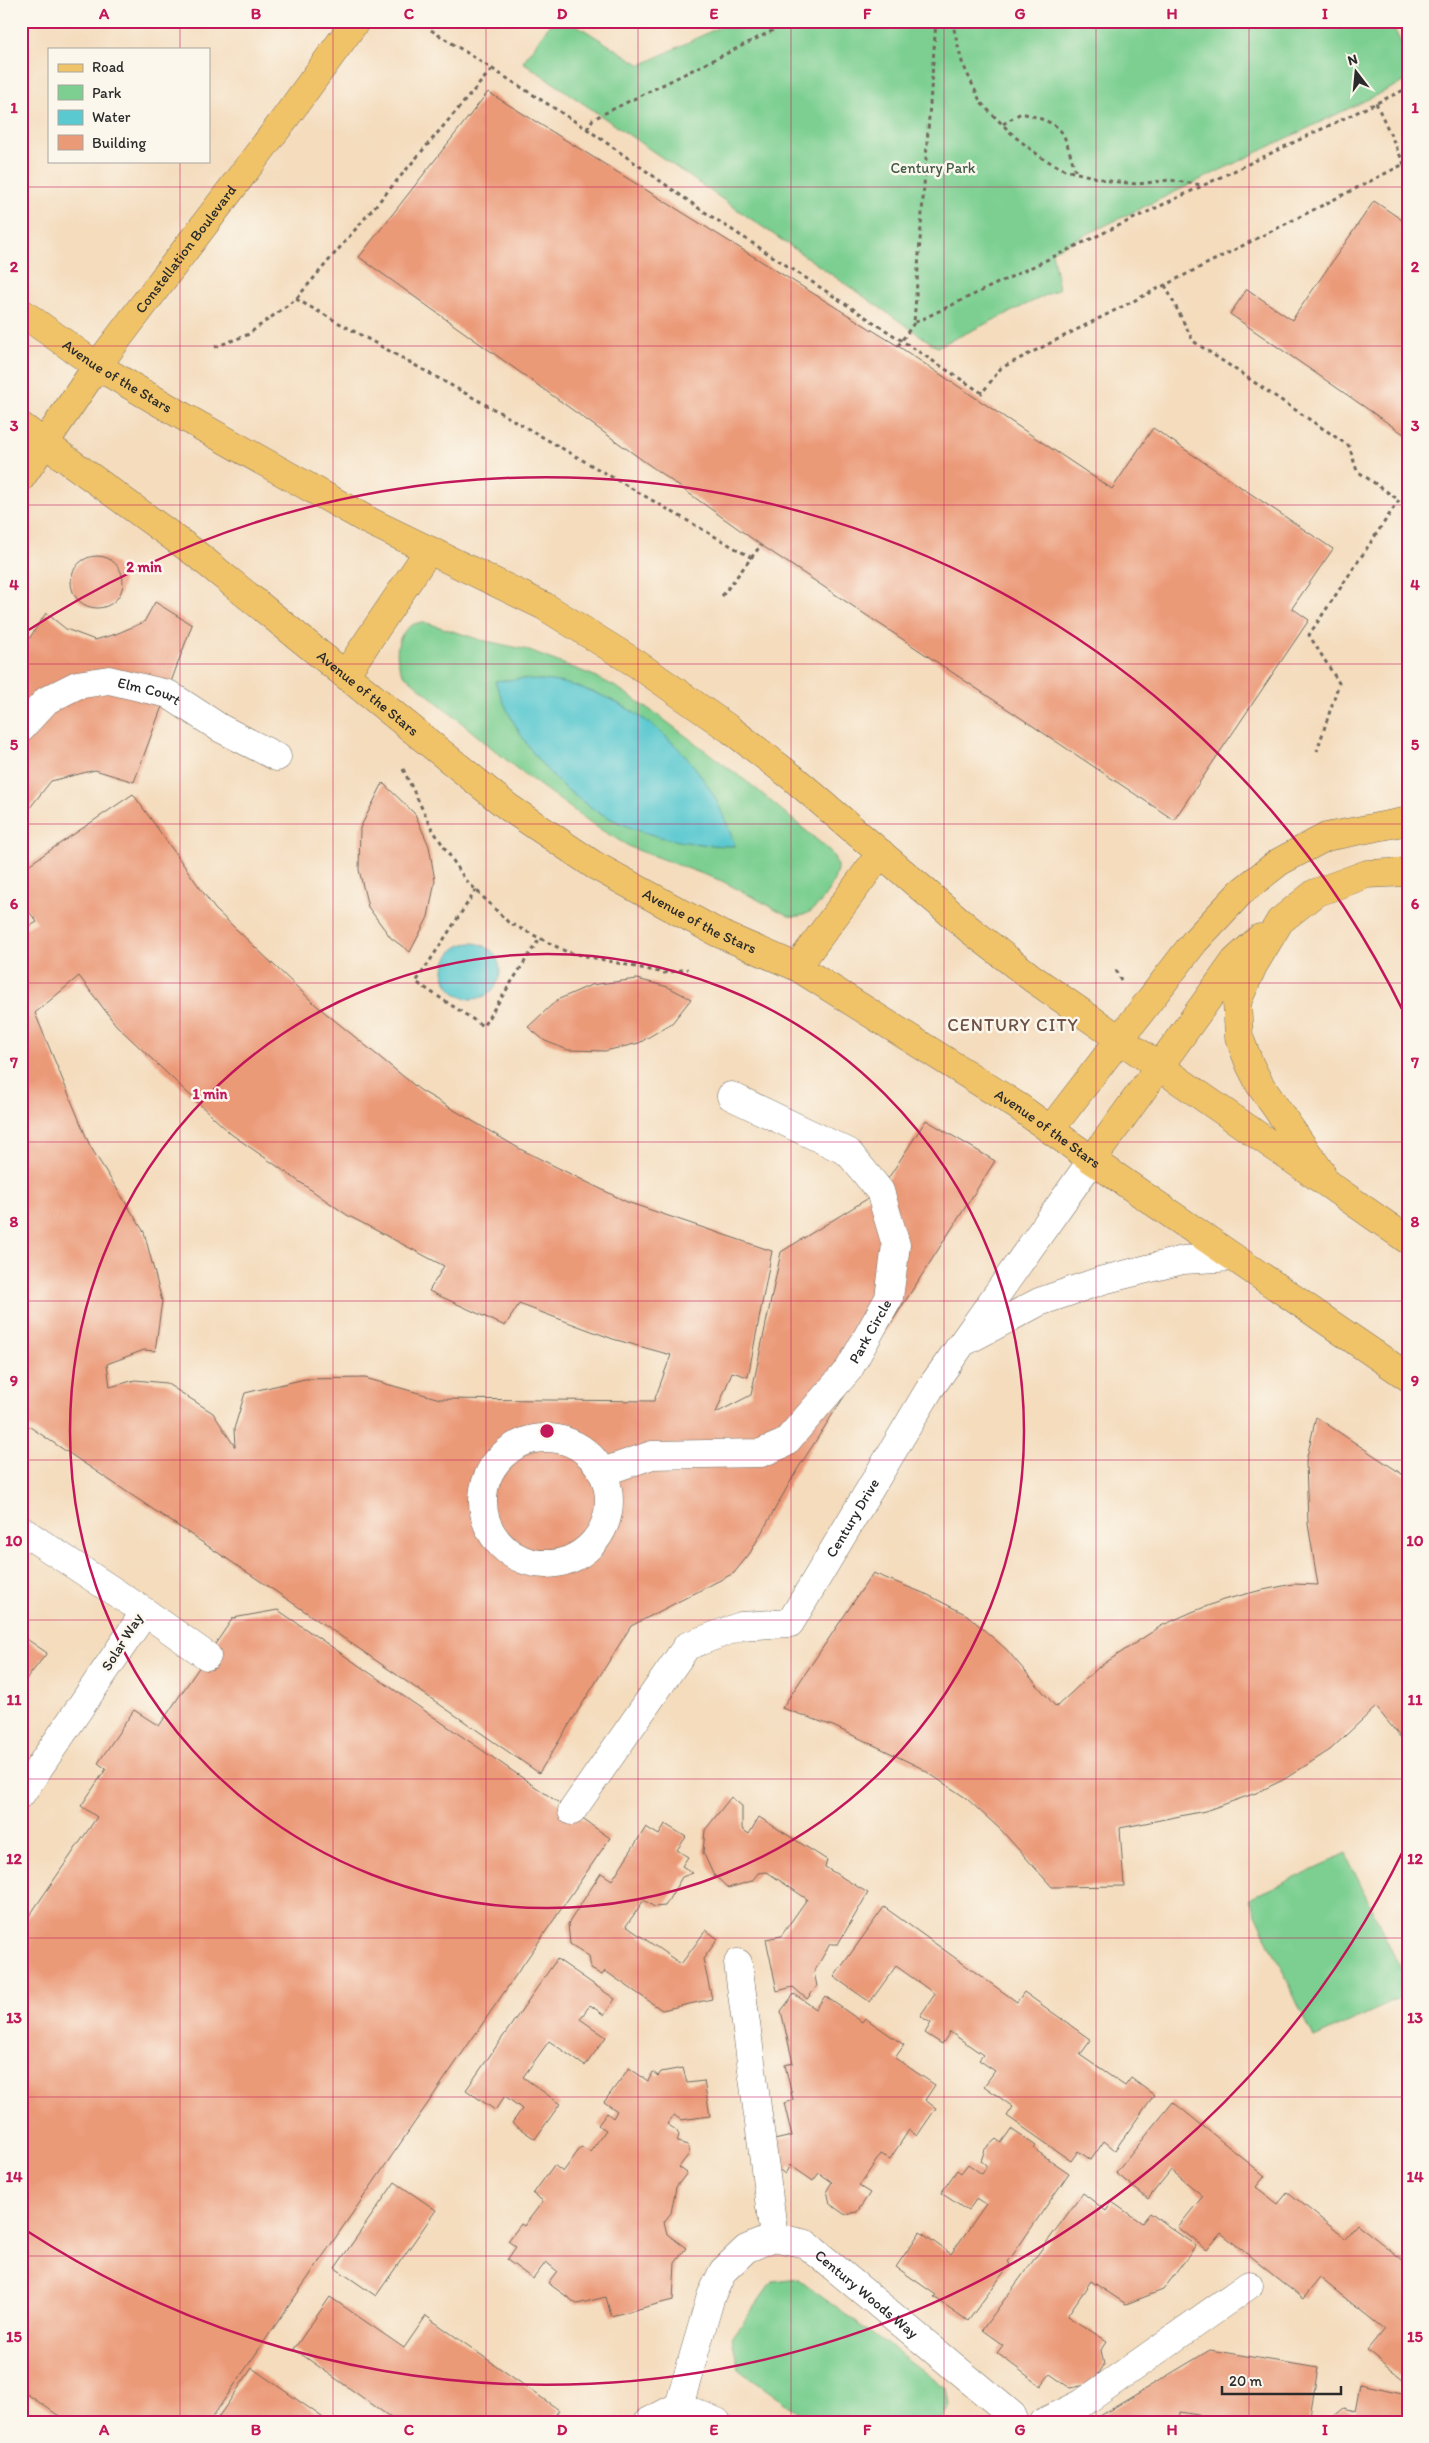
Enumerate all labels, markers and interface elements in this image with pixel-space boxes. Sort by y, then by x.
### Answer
text: A [98,4,110,23]
text: B [251,4,262,23]
text: C [404,4,415,23]
text: D [557,4,568,23]
text: E [710,4,719,23]
text: F [863,4,872,23]
text: G [1014,4,1026,23]
text: H [1166,4,1178,23]
text: I [1322,4,1328,23]
legend [48,48,210,162]
north arrow [1332,48,1382,98]
text: N [1346,51,1359,69]
text: Road [92,58,125,76]
text: Park [92,84,122,102]
text: 1 [10,98,18,117]
text: 1 [1411,98,1419,117]
text: Water [92,108,131,126]
text: Building [92,134,146,152]
park label: Century Park [890,159,976,177]
street label: Constellation Boulevard [131,181,240,317]
text: 2 [10,257,19,276]
text: 2 [1411,257,1420,276]
street label: Avenue of the Stars [59,336,176,417]
text: 3 [10,416,19,435]
text: 3 [1411,416,1420,435]
text: 2 min [126,558,163,576]
text: 4 [9,575,19,594]
text: 4 [1410,575,1420,594]
street label: Avenue of the Stars [313,647,422,740]
street label: Elm Court [116,673,185,709]
text: 5 [10,735,19,754]
text: 5 [1411,735,1420,754]
street label: Avenue of the Stars [640,885,760,958]
text: 6 [10,894,19,913]
text: 6 [1411,894,1420,913]
district label: CENTURY CITY [947,1014,1079,1036]
text: 7 [9,1053,18,1072]
text: 7 [1410,1053,1419,1072]
text: 1 min [193,1085,228,1103]
street label: Avenue of the Stars [991,1085,1104,1172]
text: 8 [10,1212,19,1231]
text: 8 [1411,1212,1420,1231]
street label: Park Circle [845,1296,895,1367]
text: 9 [10,1371,18,1390]
text: 9 [1411,1371,1419,1390]
centre of rings [538,1422,556,1440]
street label: Century Drive [822,1475,883,1561]
text: 10 [5,1531,23,1550]
text: 10 [1406,1531,1424,1550]
street label: Solar Way [97,1610,147,1674]
text: 11 [7,1690,22,1709]
text: 11 [1408,1690,1423,1709]
text: 12 [6,1849,23,1868]
text: 12 [1407,1849,1424,1868]
text: 13 [6,2008,22,2027]
text: 13 [1407,2008,1423,2027]
text: 14 [5,2167,23,2186]
text: 14 [1406,2167,1424,2186]
street label: Century Woods Way [811,2246,922,2342]
text: 15 [6,2327,23,2346]
text: 15 [1407,2327,1424,2346]
scale bar [1222,2363,1340,2395]
text: 20 m [1229,2372,1263,2390]
text: A [98,2420,110,2439]
text: B [251,2420,262,2439]
text: C [404,2420,415,2439]
text: D [557,2420,568,2439]
text: E [710,2420,719,2439]
text: F [863,2420,872,2439]
text: G [1014,2420,1026,2439]
text: H [1166,2420,1178,2439]
text: I [1322,2420,1328,2439]

